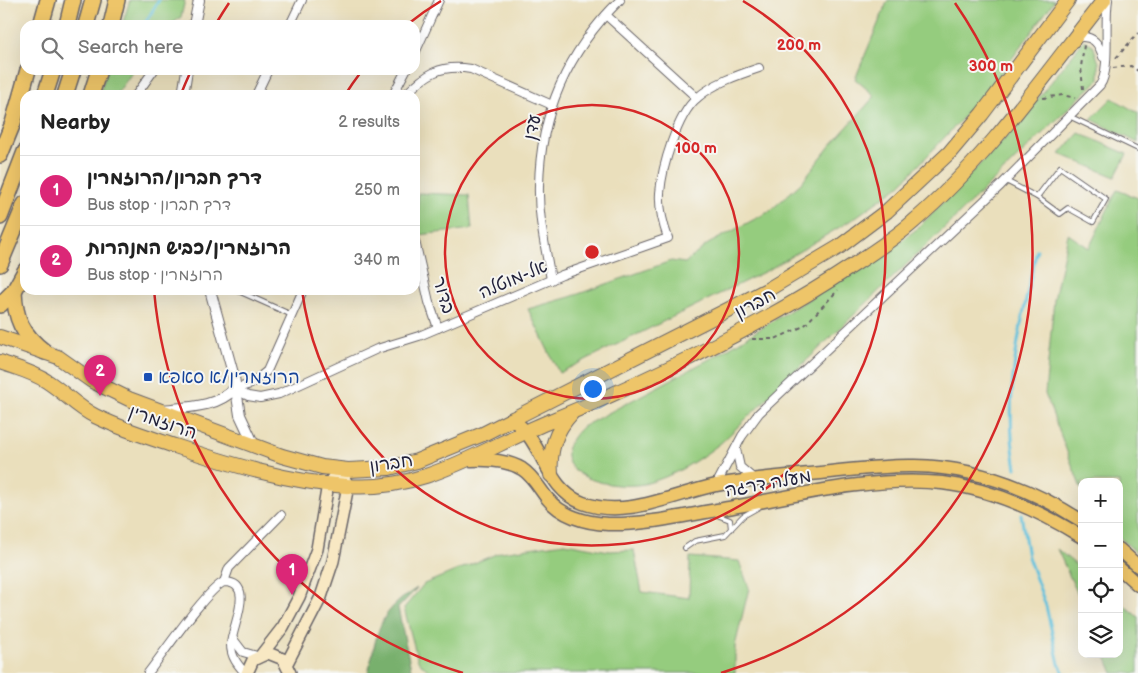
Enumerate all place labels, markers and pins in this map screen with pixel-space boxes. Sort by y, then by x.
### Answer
centre of rings [583,243,601,261]
pin: 2 [84,355,116,396]
place label: הרוזמרין/א סאפא [158,367,300,388]
marker: הרוזמרין/א סאפא [142,371,154,383]
pin: 1 [276,554,308,595]

